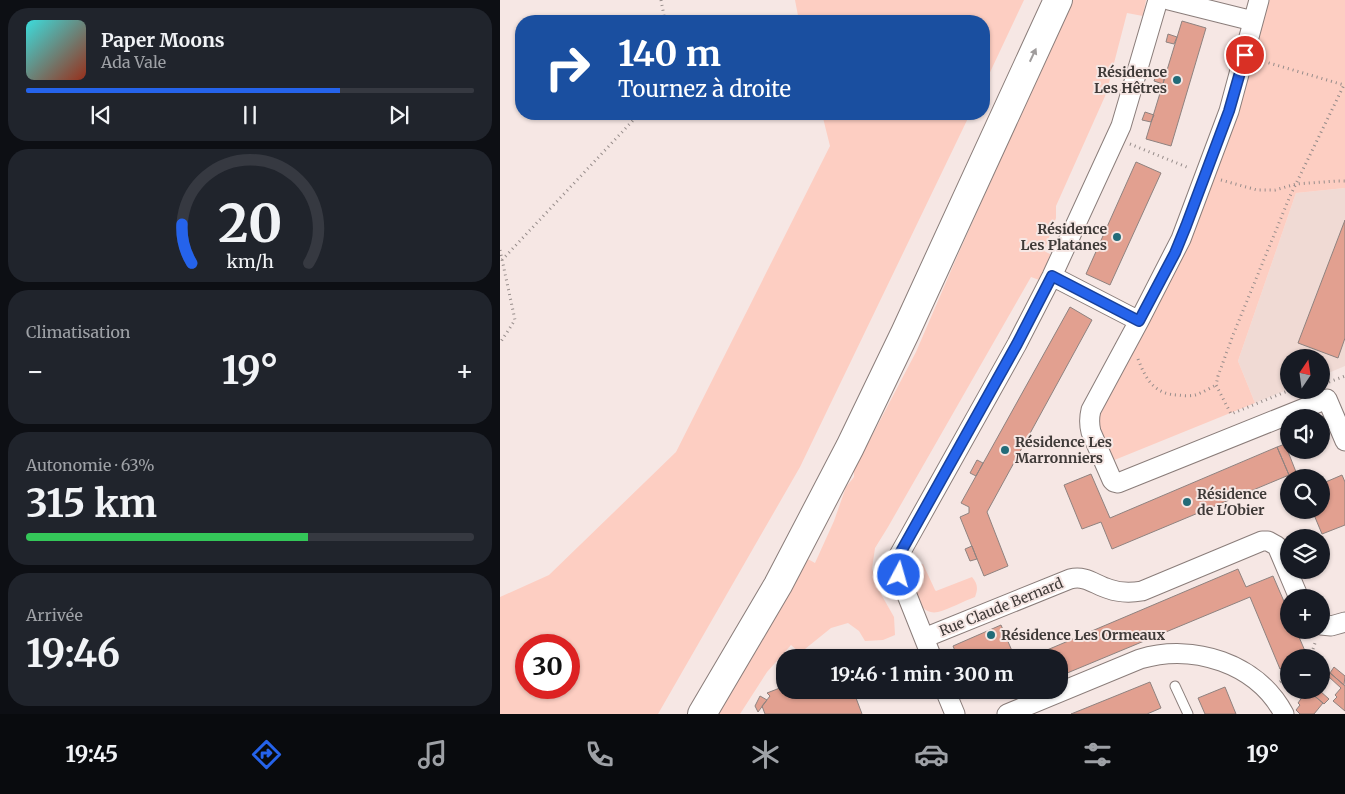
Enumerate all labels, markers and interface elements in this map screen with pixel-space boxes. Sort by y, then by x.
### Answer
text: Paper Moons [101,28,225,52]
text: 140 m [618,32,721,76]
pin [1224,34,1266,76]
icon: right [535,35,600,100]
icon: arrive [1231,41,1259,69]
one-way arrow [1030,48,1038,62]
text: Ada Vale [101,52,166,72]
place label: Résidence Les Hêtres [1094,63,1167,97]
marker: Résidence Les Hêtres [1171,74,1183,86]
text: Tournez à droite [618,75,791,103]
icon: previous [87,101,115,129]
icon: pause [236,101,264,129]
icon: next [385,101,413,129]
text: 20 [218,191,282,256]
place label: Résidence Les Platanes [1020,220,1107,254]
marker: Résidence Les Platanes [1111,231,1123,243]
text: km/h [226,250,274,273]
text: Climatisation [26,322,130,342]
text: 19° [222,347,279,394]
north arrow [1280,349,1330,399]
map controls [1280,349,1330,699]
text: − [26,353,45,389]
text: + [455,353,474,389]
button: sound [1280,409,1330,459]
place label: Résidence Les Marronniers [1015,433,1112,467]
marker: Résidence Les Marronniers [999,444,1011,456]
text: Autonomie · 63% [26,455,155,475]
button: search [1280,469,1330,519]
text: 315 km [26,480,157,527]
place label: Résidence de L'Obier [1197,485,1267,519]
marker: Résidence de L'Obier [1181,496,1193,508]
button: layers [1280,529,1330,579]
position arrow [872,548,924,600]
street label: Rue Claude Bernard [936,574,1066,640]
button: + [1280,589,1330,639]
text: Arrivée [26,605,83,625]
place label: Résidence Les Ormeaux [1001,626,1165,644]
marker: Résidence Les Ormeaux [985,629,997,641]
text: 19:46 [26,630,120,677]
speed limit sign: 30 [515,634,580,699]
button: − [1280,649,1330,699]
text: 19:46 · 1 min · 300 m [831,662,1013,686]
icon: directions [249,737,284,772]
icon: music [415,737,450,772]
icon: phone [582,737,617,772]
icon: climate [748,737,783,772]
icon: car [914,737,949,772]
icon: filters [1080,737,1115,772]
text: 19:45 [66,740,118,768]
text: 19° [1246,740,1279,768]

